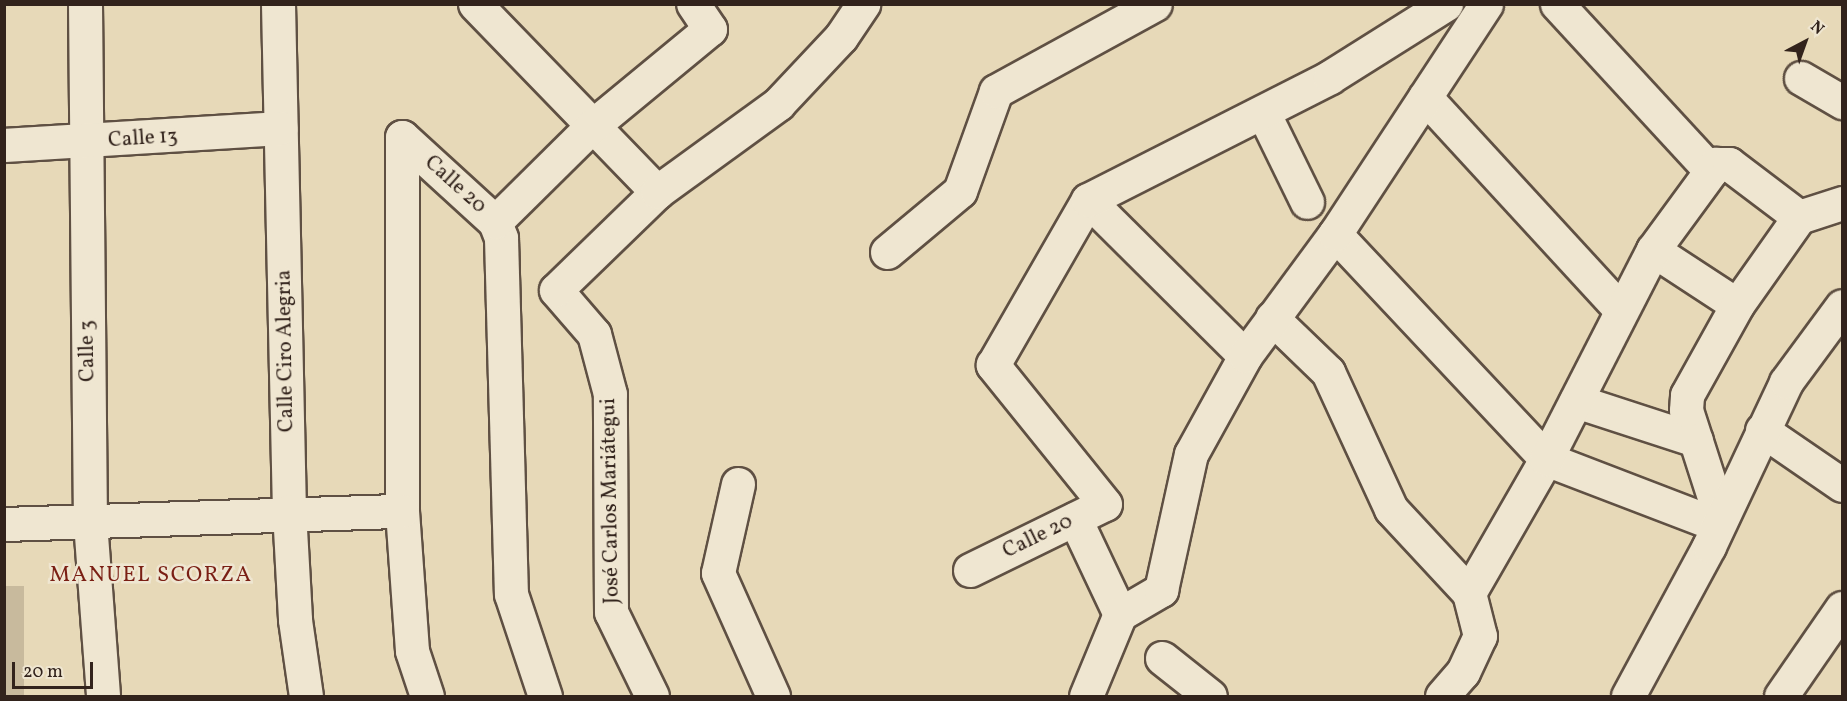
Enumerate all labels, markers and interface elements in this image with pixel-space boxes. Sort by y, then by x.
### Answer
north arrow [1775,12,1835,72]
text: N [1805,16,1828,41]
street label: Calle 13 [107,124,179,154]
street label: Calle 20 [419,151,491,219]
street label: Calle Ciro Alegria [272,270,300,432]
street label: Calle 3 [75,320,101,382]
street label: José Carlos Mariátegui [597,398,625,604]
street label: Calle 20 [999,509,1077,565]
district label: MANUEL SCORZA [49,563,253,589]
scale bar [15,650,96,688]
text: 20 m [23,660,63,685]

